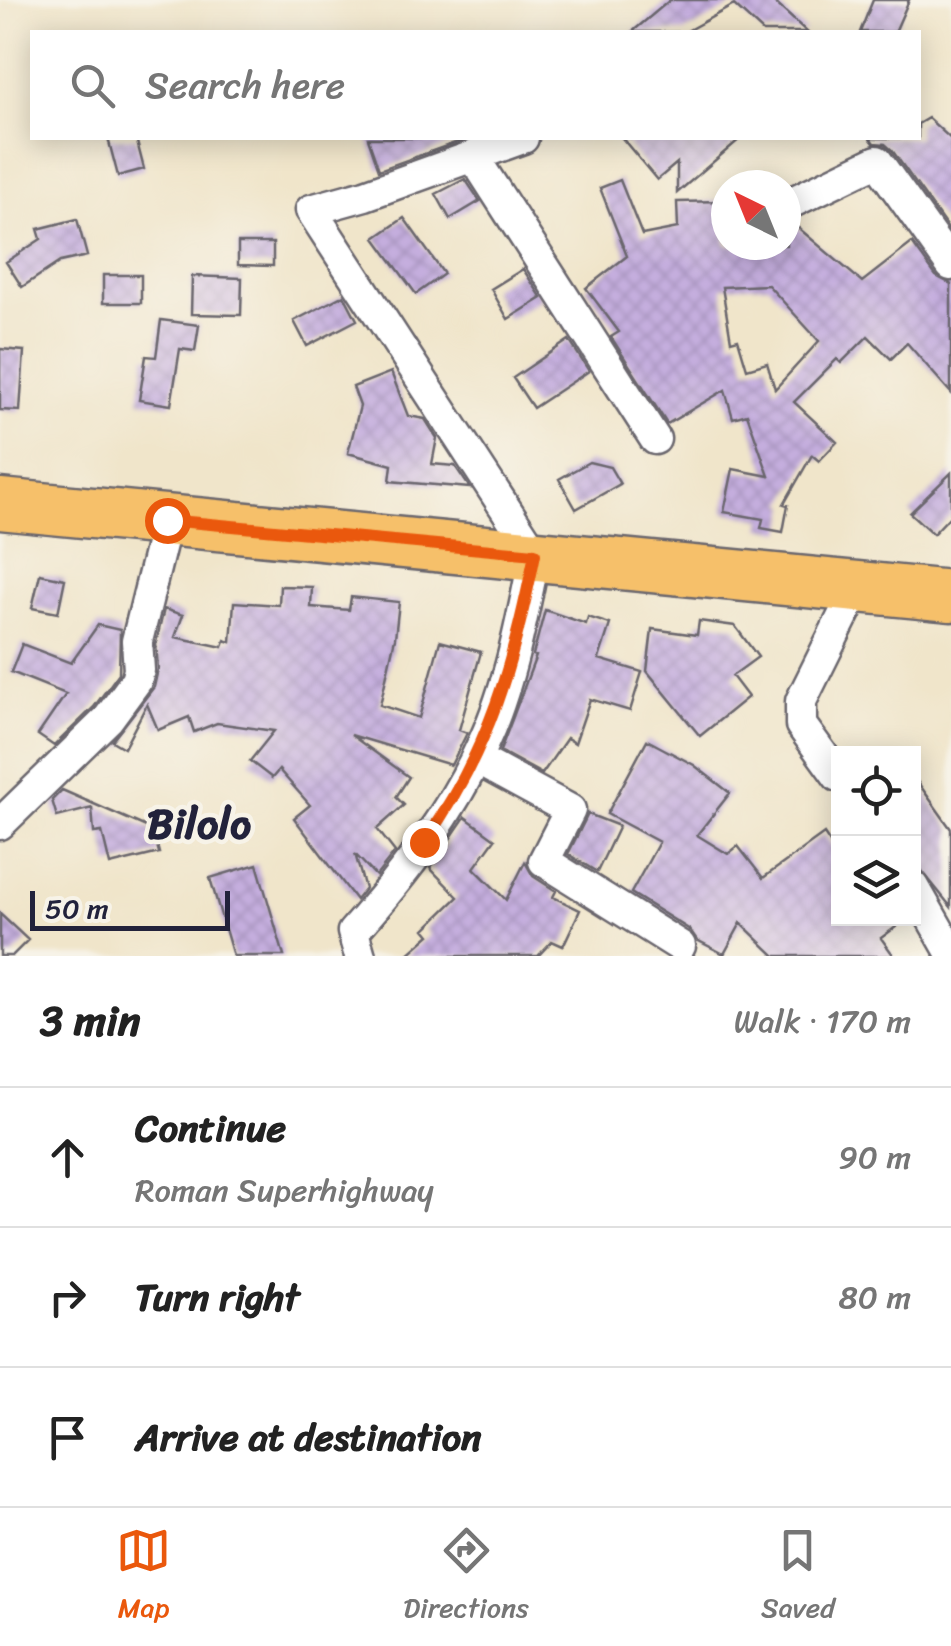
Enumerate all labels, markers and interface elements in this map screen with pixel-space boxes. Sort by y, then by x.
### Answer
search box [30,30,921,140]
text: Search here [145,52,345,119]
icon: search [65,58,120,113]
north arrow [711,170,801,260]
route start [145,498,191,544]
map controls [831,746,921,926]
button: locate [831,746,921,836]
district label: Bilolo [147,787,251,861]
route end [402,820,448,866]
button: layers [831,836,921,926]
text: 50 m [45,884,109,933]
scale bar [30,886,230,930]
text: 3 min [40,984,140,1058]
text: Walk · 170 m [734,993,911,1050]
text: Continue [135,1095,286,1162]
text: 90 m [838,1129,911,1186]
icon: ahead [40,1130,95,1185]
text: Roman Superhighway [135,1162,434,1219]
text: Turn right [135,1264,300,1331]
text: 80 m [839,1269,911,1326]
icon: right [40,1270,95,1325]
text: Arrive at destination [135,1404,482,1471]
icon: arrive [40,1410,95,1465]
tab: Map [116,1523,171,1632]
tab: Directions [403,1523,529,1632]
tab: Saved [761,1523,835,1632]

